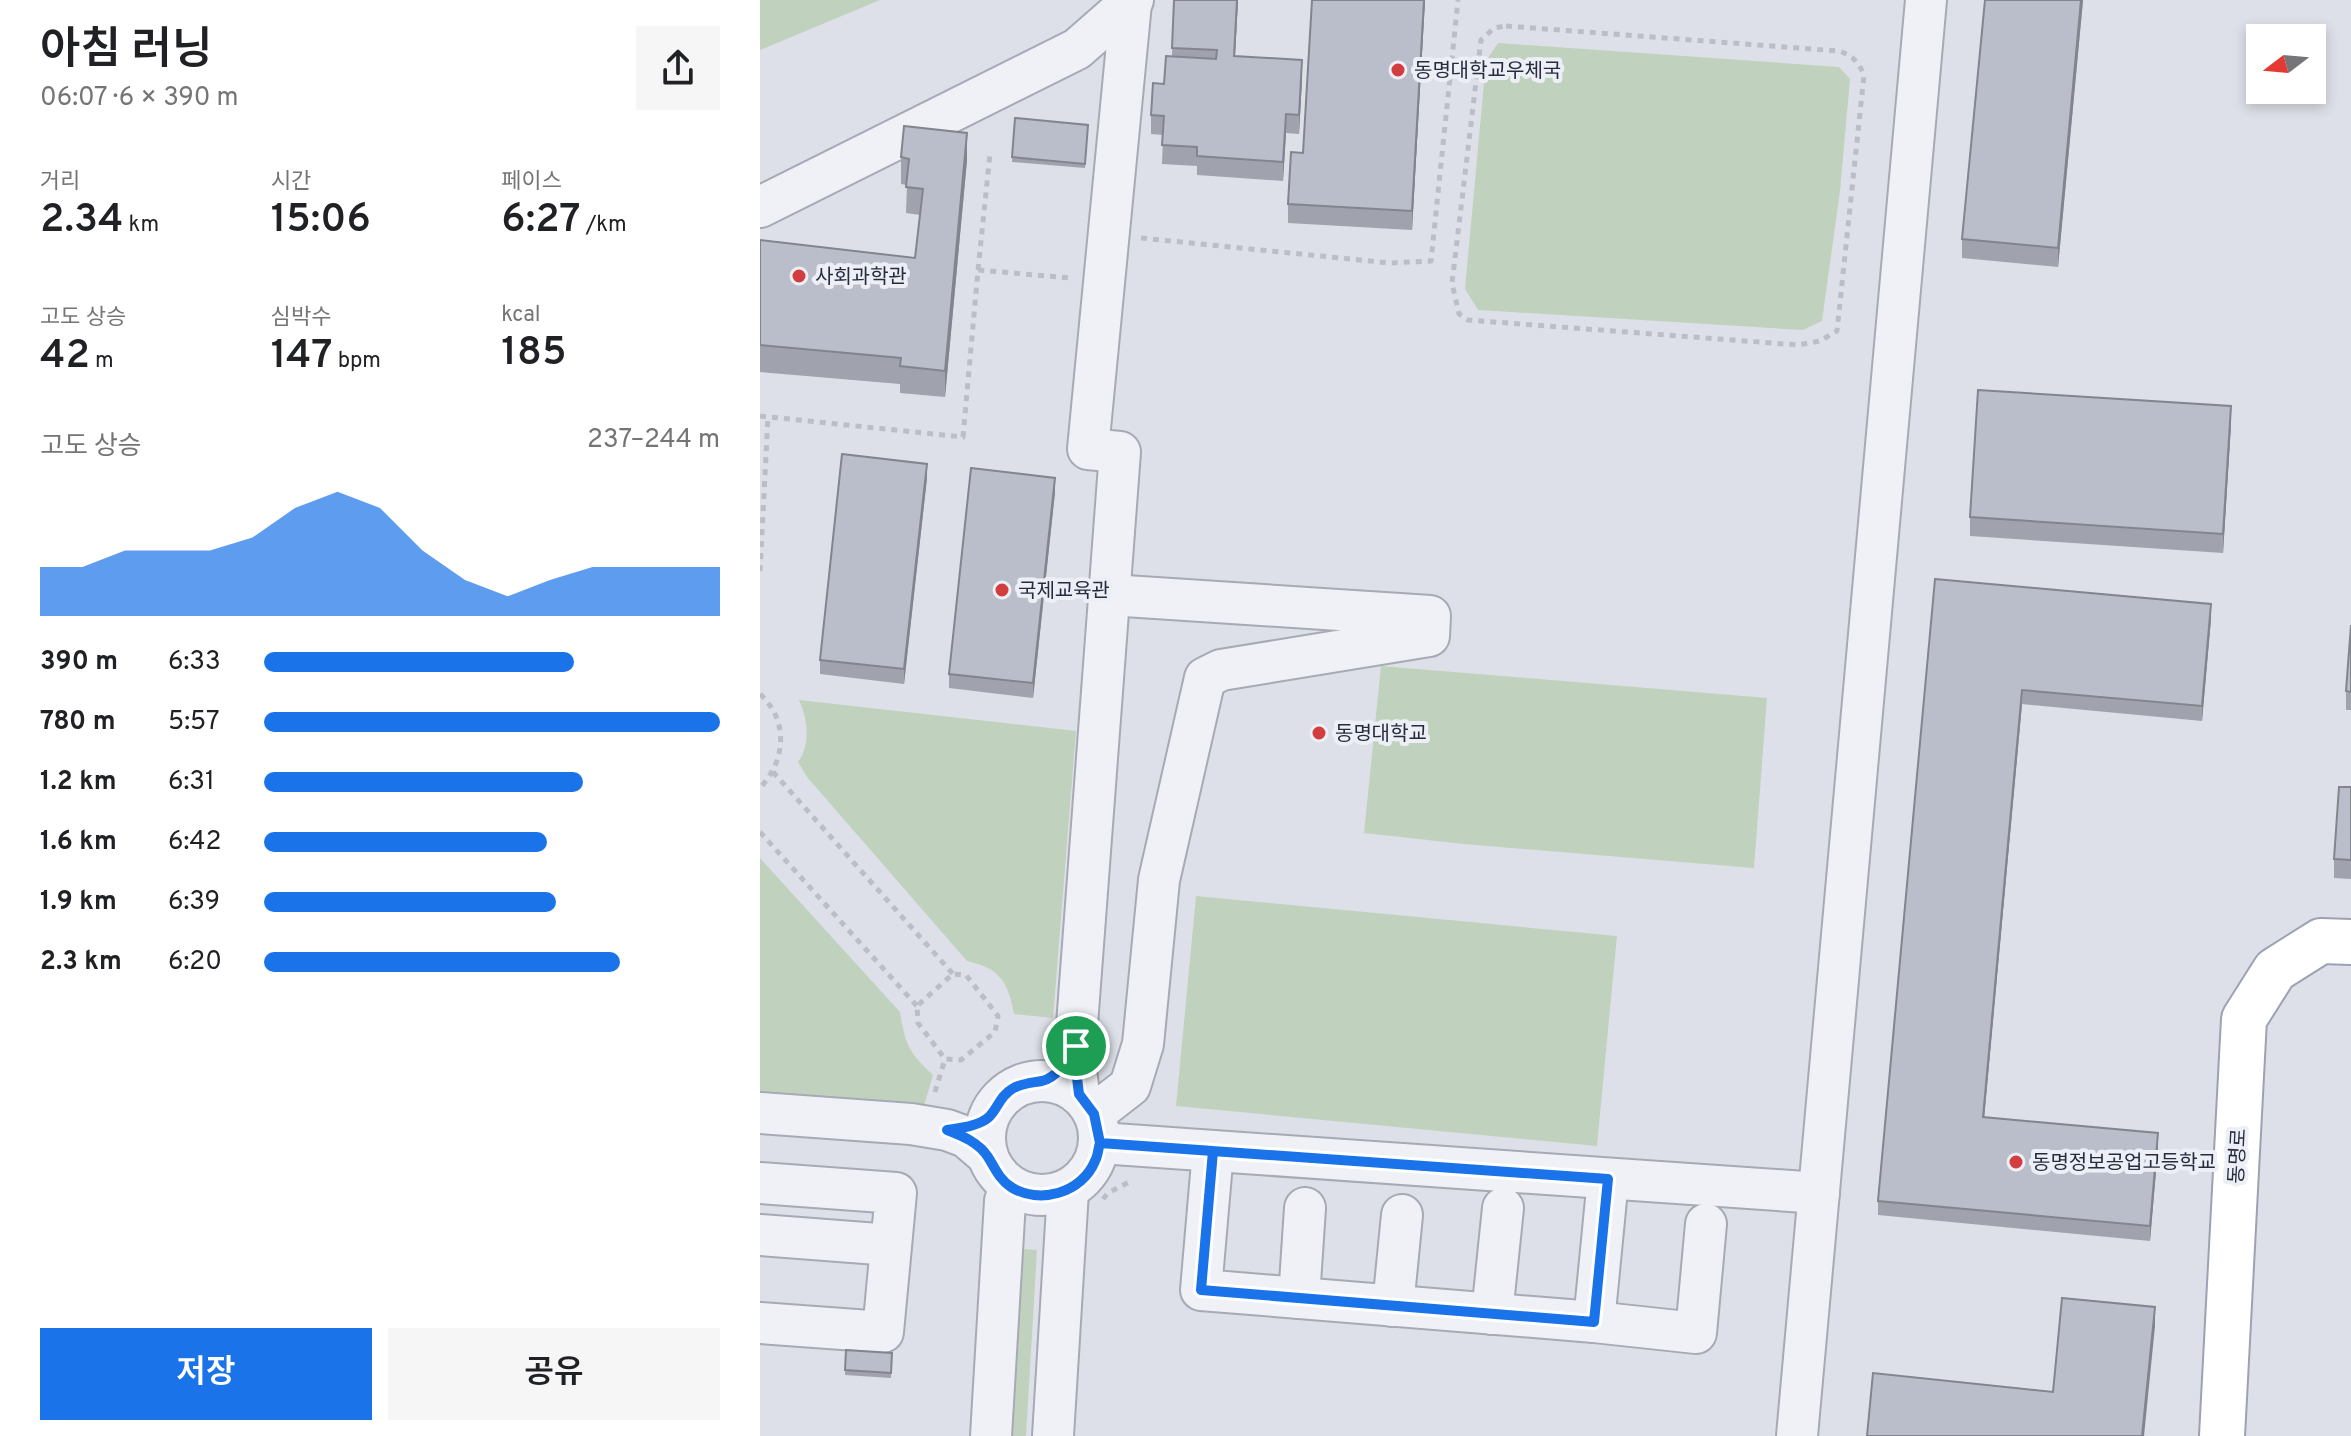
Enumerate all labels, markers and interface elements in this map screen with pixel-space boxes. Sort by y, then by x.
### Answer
text: 아침 러닝 [40,24,213,80]
north arrow [2246,24,2326,104]
map controls [2246,24,2326,104]
button: share [636,26,720,110]
place label: 동명대학교우체국 [1414,59,1561,85]
marker: 동명대학교우체국 [1389,61,1407,79]
text: 06:07 · 6 × 390 m [40,82,239,115]
text: 거리 [40,169,80,196]
text: 시간 [271,169,311,196]
text: 페이스 [501,169,562,196]
text: 2.34 [40,196,123,246]
text: 15:06 [271,196,371,246]
text: 6:27 [501,196,580,246]
text: km [123,212,159,239]
text: /km [580,212,627,239]
place label: 사회과학관 [815,265,907,291]
marker: 사회과학관 [790,267,808,285]
text: kcal [501,302,540,329]
text: 고도 상승 [40,305,126,332]
text: 심박수 [271,305,331,332]
text: 185 [501,329,566,379]
text: 42 [40,332,90,382]
text: 147 [271,332,333,382]
text: m [90,348,114,375]
text: bpm [333,348,381,375]
text: 237–244 m [587,424,720,457]
text: 고도 상승 [40,431,142,464]
place label: 국제교육관 [1018,579,1110,605]
marker: 국제교육관 [993,581,1011,599]
text: 390 m [40,646,118,679]
text: 6:33 [168,646,221,679]
text: 780 m [40,706,116,739]
text: 5:57 [168,706,219,739]
place label: 동명대학교 [1335,722,1427,748]
marker: 동명대학교 [1310,724,1328,742]
text: 1.2 km [40,766,117,799]
text: 6:31 [168,766,215,799]
text: 1.6 km [40,826,117,859]
text: 6:42 [168,826,221,859]
text: 1.9 km [40,886,117,919]
text: 6:39 [168,886,220,919]
text: 2.3 km [40,946,122,979]
text: 6:20 [168,946,222,979]
pin [1042,1012,1110,1080]
icon: arrive [1054,1024,1098,1068]
street label: 동명로 [2225,1128,2253,1184]
place label: 동명정보공업고등학교 [2032,1151,2216,1177]
marker: 동명정보공업고등학교 [2007,1153,2025,1171]
button: 저장 [40,1328,372,1420]
button: 공유 [388,1328,720,1420]

